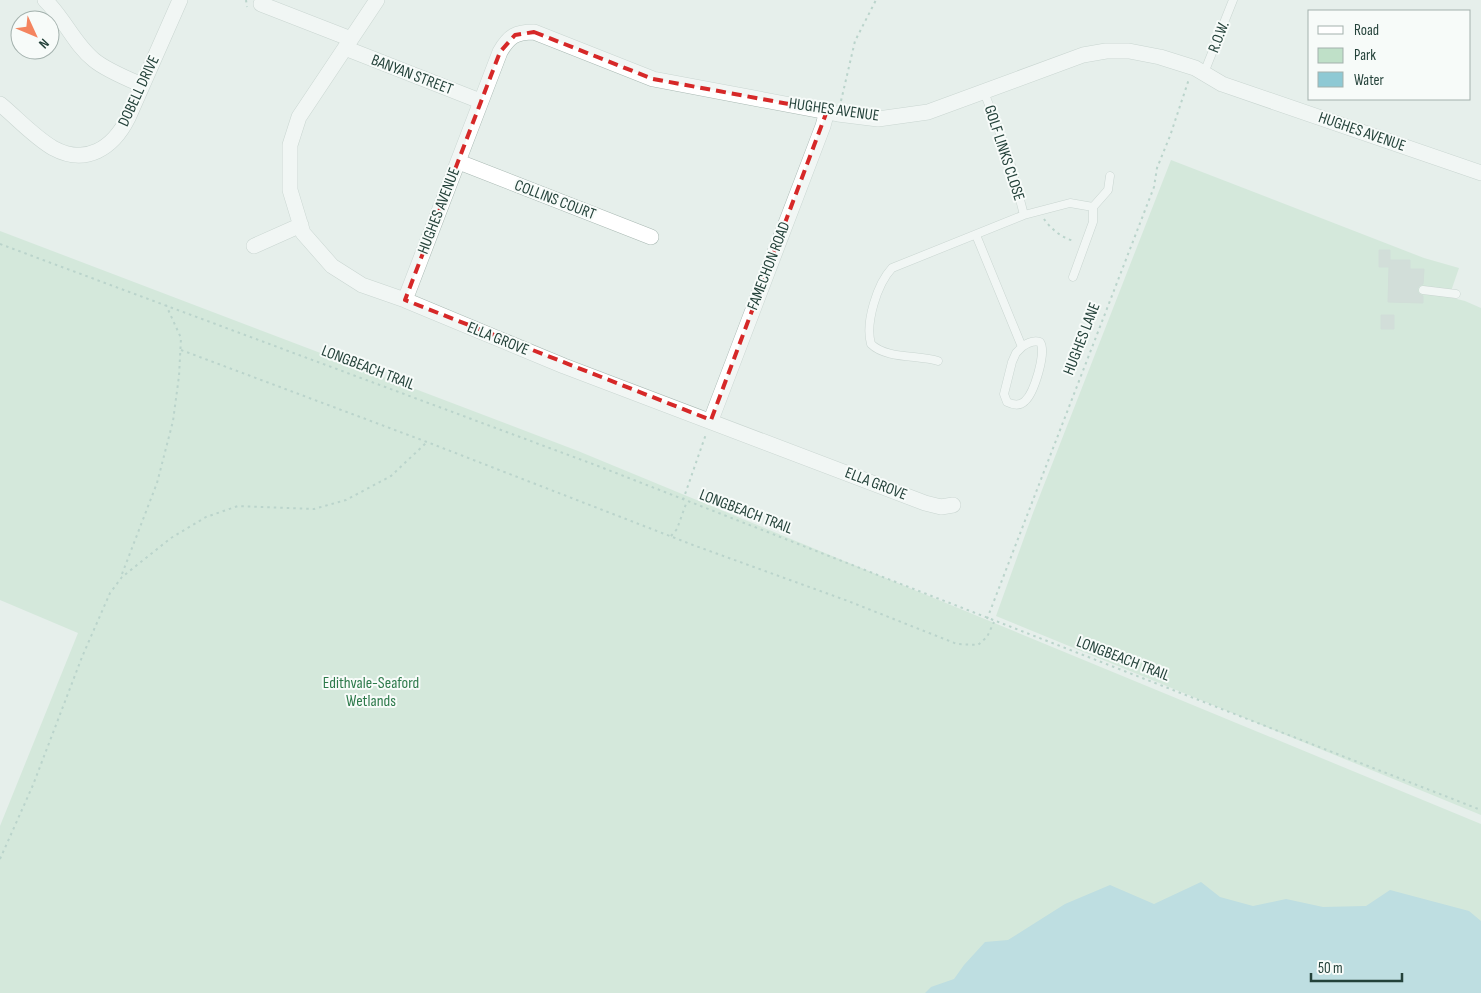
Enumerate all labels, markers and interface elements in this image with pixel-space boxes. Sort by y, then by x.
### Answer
north arrow [10,10,60,60]
legend [1308,10,1471,100]
street label: R.O.W. [1204,19,1234,55]
text: Road [1354,21,1379,40]
text: N [35,35,53,52]
text: Park [1354,46,1376,65]
street label: BANYAN STREET [368,51,456,99]
street label: DOBELL DRIVE [114,52,164,130]
text: Water [1354,71,1385,90]
street label: HUGHES AVENUE [788,94,880,126]
street label: GOLF LINKS CLOSE [980,103,1028,203]
street label: HUGHES AVENUE [1316,108,1408,156]
street label: HUGHES AVENUE [414,165,464,257]
street label: COLLINS COURT [512,176,599,224]
street label: FAMECHON ROAD [743,219,795,313]
street label: HUGHES LANE [1060,300,1104,378]
street label: ELLA GROVE [464,318,532,360]
street label: LONGBEACH TRAIL [319,342,417,394]
street label: ELLA GROVE [842,464,910,504]
street label: LONGBEACH TRAIL [697,486,795,538]
street label: LONGBEACH TRAIL [1074,633,1172,685]
park label: Edithvale-Seaford Wetlands [323,674,419,711]
scale bar [1311,950,1402,982]
text: 50 m [1318,959,1343,978]

